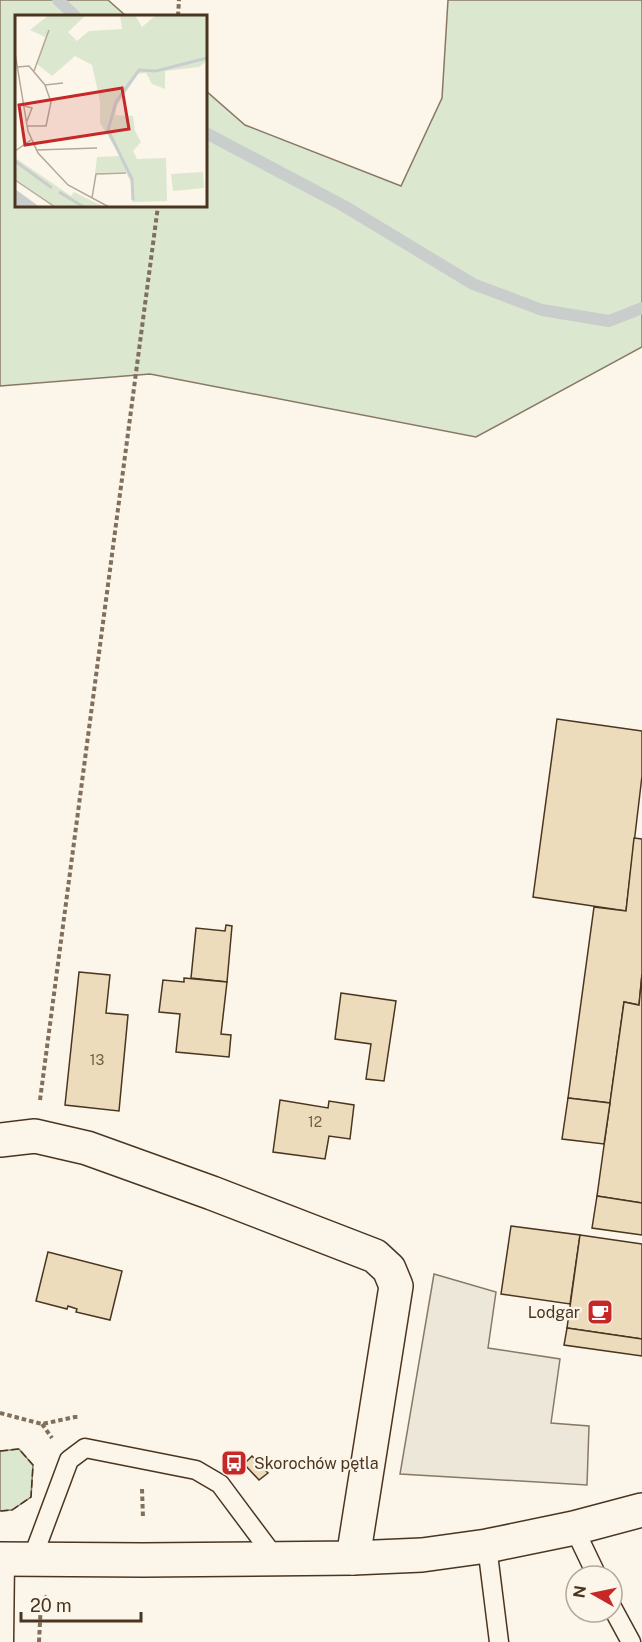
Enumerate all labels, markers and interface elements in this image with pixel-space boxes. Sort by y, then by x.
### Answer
inset map [15,15,207,207]
house number: 13 [90,1052,104,1068]
house number: 12 [308,1114,322,1130]
cafe icon: Lodgar [585,1297,615,1327]
place label: Lodgar [528,1303,580,1322]
bus stop icon: Skorochów pętla [219,1448,249,1478]
place label: Skorochów pętla [254,1454,379,1473]
north arrow [564,1564,624,1624]
text: N [569,1584,590,1599]
scale bar [21,1585,141,1623]
text: 20 m [30,1595,72,1616]

